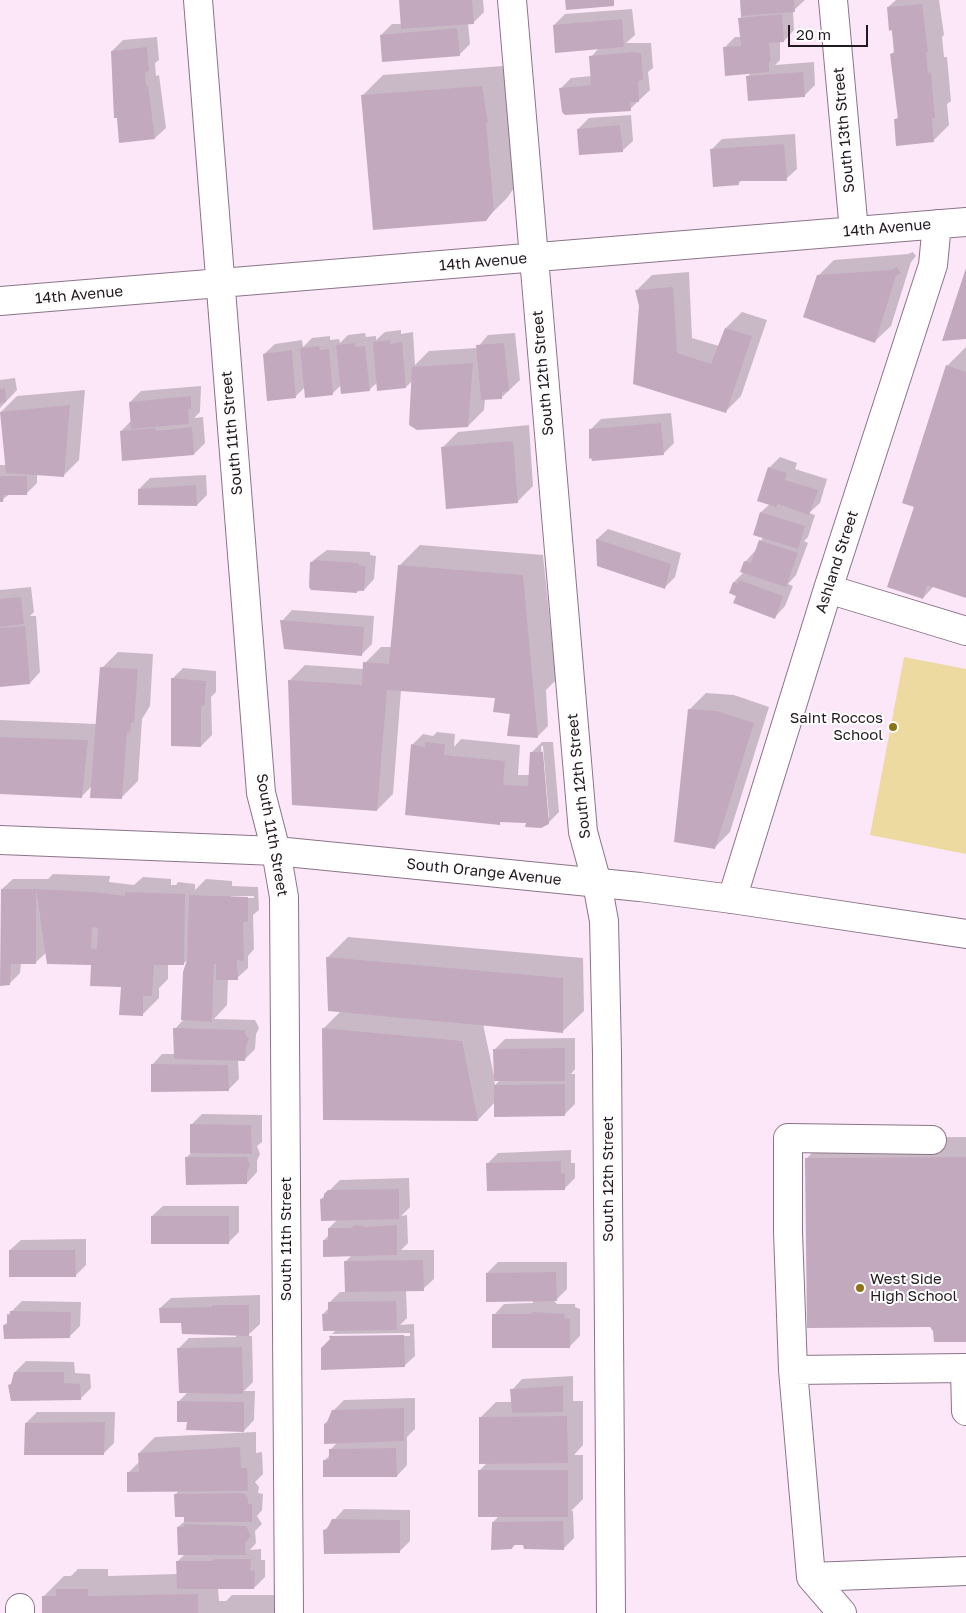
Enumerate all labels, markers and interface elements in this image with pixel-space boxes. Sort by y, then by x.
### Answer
scale bar [791,15,871,47]
text: 20 m [796,25,831,43]
street label: South 13th Street [830,66,858,194]
street label: 14th Avenue [842,215,932,241]
street label: 14th Avenue [438,249,528,275]
street label: 14th Avenue [34,282,124,308]
street label: South 12th Street [529,309,557,437]
street label: South 11th Street [218,370,246,496]
street label: Ashland Street [812,508,862,616]
place label: Saint Roccos School [790,709,883,744]
street label: South 12th Street [563,712,595,840]
marker: Saint Roccos School [887,721,899,733]
street label: South 11th Street [252,772,292,898]
street label: South Orange Avenue [406,855,562,889]
street label: South 12th Street [599,1116,617,1242]
street label: South 11th Street [277,1177,295,1301]
place label: West Side High School [870,1270,957,1305]
marker: West Side High School [854,1282,866,1294]

